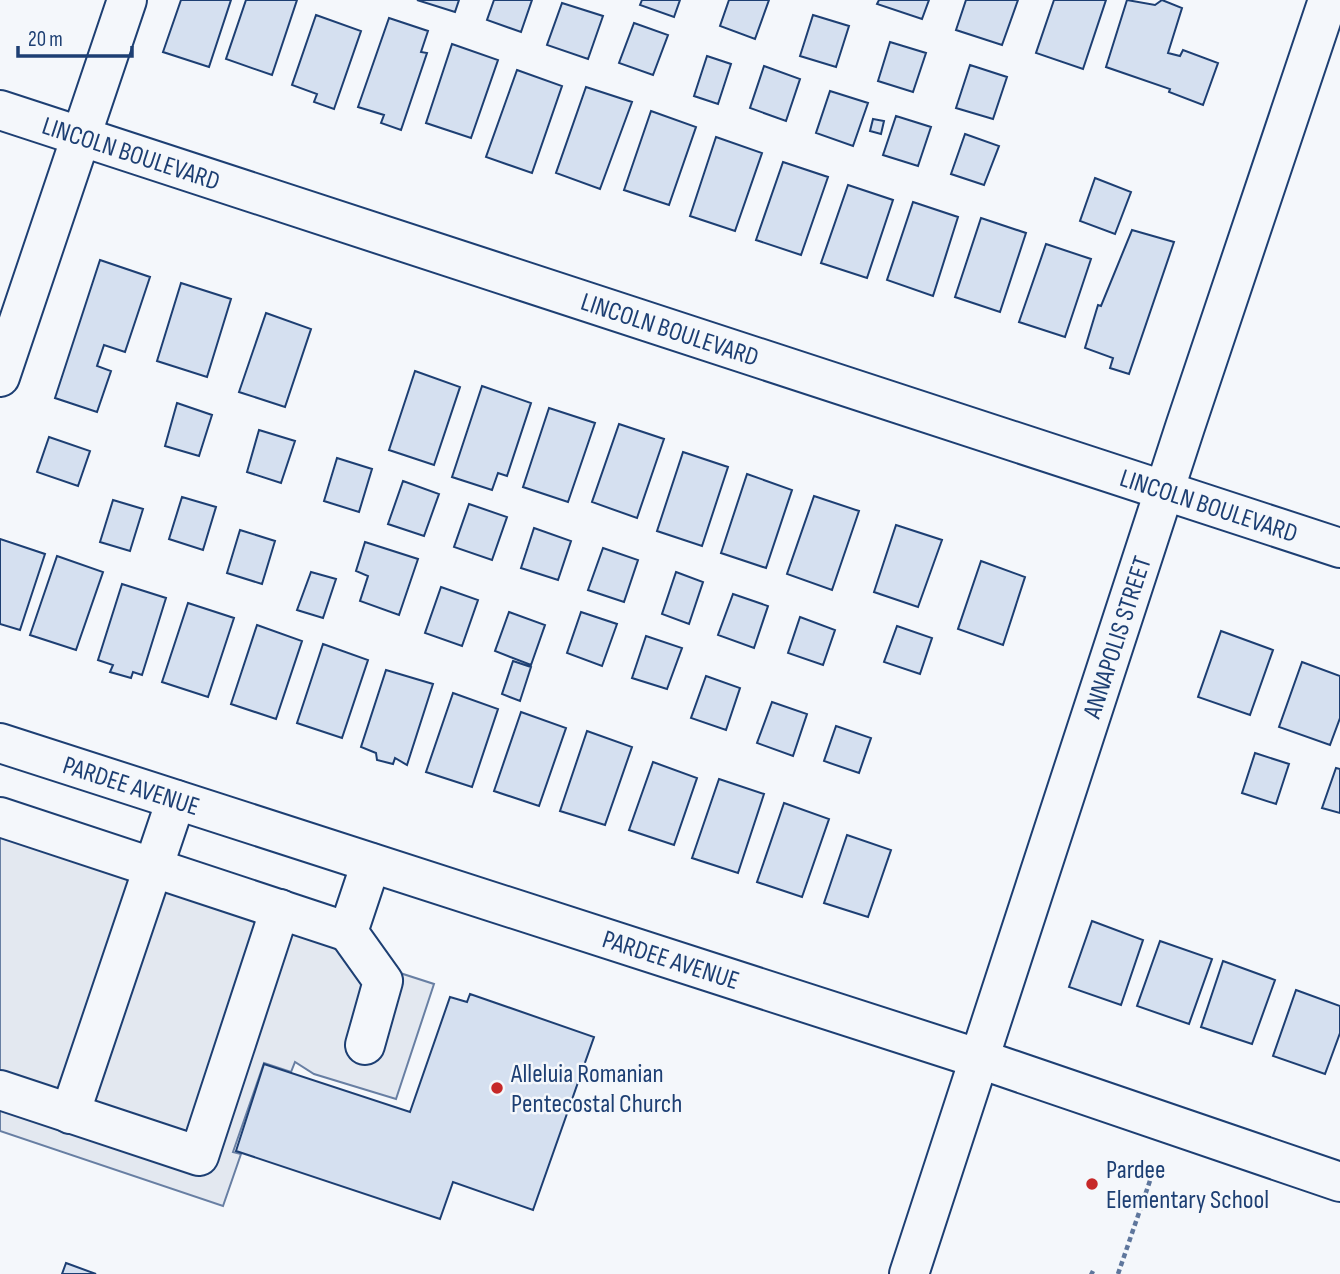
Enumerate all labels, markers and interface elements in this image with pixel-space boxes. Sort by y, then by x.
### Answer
scale bar [18,14,131,58]
text: 20 m [28,27,63,52]
street label: LINCOLN BOULEVARD [38,111,223,198]
street label: LINCOLN BOULEVARD [577,287,762,374]
street label: LINCOLN BOULEVARD [1116,463,1301,550]
street label: ANNAPOLIS STREET [1077,553,1159,723]
street label: PARDEE AVENUE [59,750,203,823]
street label: PARDEE AVENUE [598,924,743,997]
place label: Alleluia Romanian Pentecostal Church [510,1059,682,1120]
marker: Alleluia Romanian Pentecostal Church [489,1080,505,1096]
place label: Pardee Elementary School [1106,1155,1269,1216]
marker: Pardee Elementary School [1084,1176,1100,1192]

